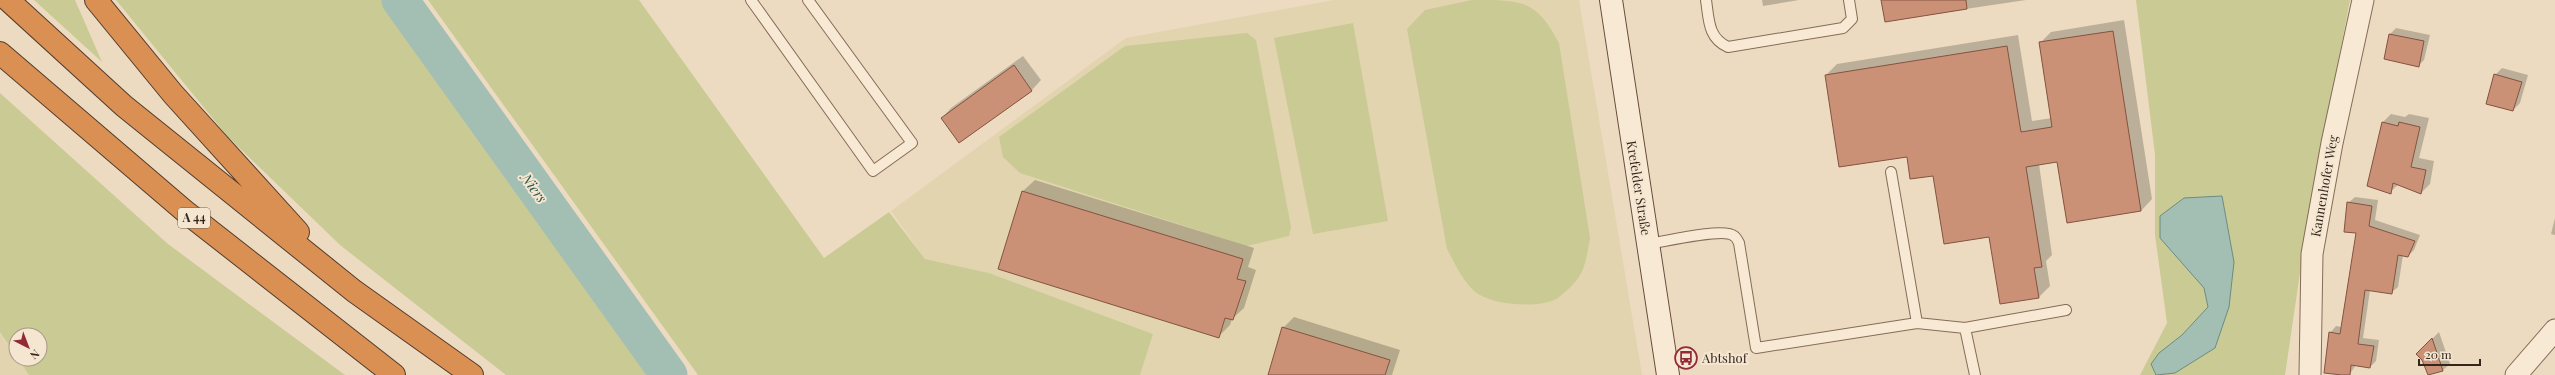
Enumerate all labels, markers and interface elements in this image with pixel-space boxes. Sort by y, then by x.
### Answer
street label: Kannenhofer Weg [2306,134,2341,238]
street label: Krefelder Straße [1624,139,1655,237]
water label: Niers [516,168,552,207]
road number: A 44 [178,208,210,228]
north arrow [8,327,48,367]
scale bar [2419,341,2480,367]
bus stop icon: Abtshof [1673,345,1699,371]
text: 20 m [2425,346,2452,362]
text: N [27,347,43,363]
place label: Abtshof [1701,349,1749,366]

